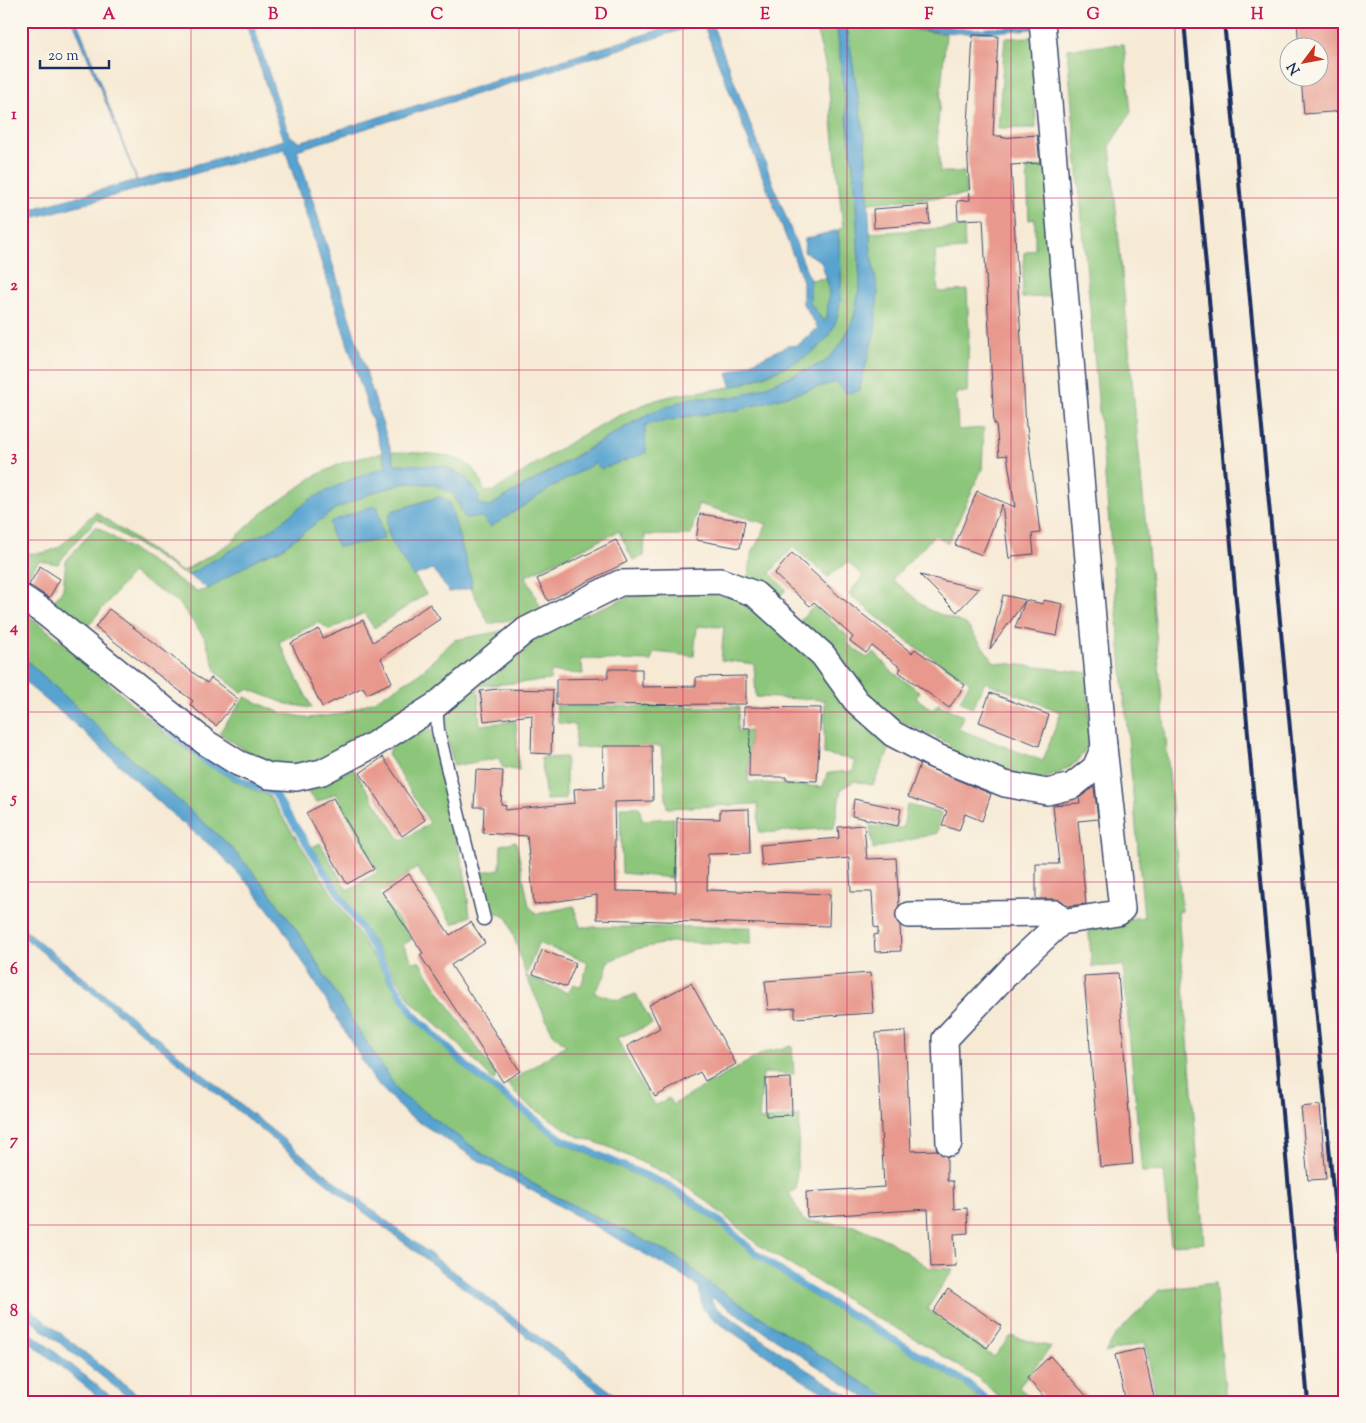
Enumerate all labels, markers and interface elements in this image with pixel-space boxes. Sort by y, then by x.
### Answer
text: A [103,4,116,27]
text: B [268,4,278,27]
text: C [431,4,444,27]
text: D [595,4,608,27]
text: E [760,4,770,27]
text: F [925,4,934,27]
text: G [1086,4,1100,27]
text: H [1251,4,1264,27]
scale bar [40,38,109,70]
north arrow [1278,38,1328,88]
text: 20 m [48,46,79,67]
text: N [1283,58,1306,78]
text: 1 [11,104,17,127]
text: 2 [10,275,18,298]
text: 3 [11,446,18,469]
text: 4 [9,617,18,640]
text: 5 [9,788,17,811]
text: 6 [10,959,18,982]
text: 7 [10,1130,19,1153]
text: 8 [10,1301,18,1324]

